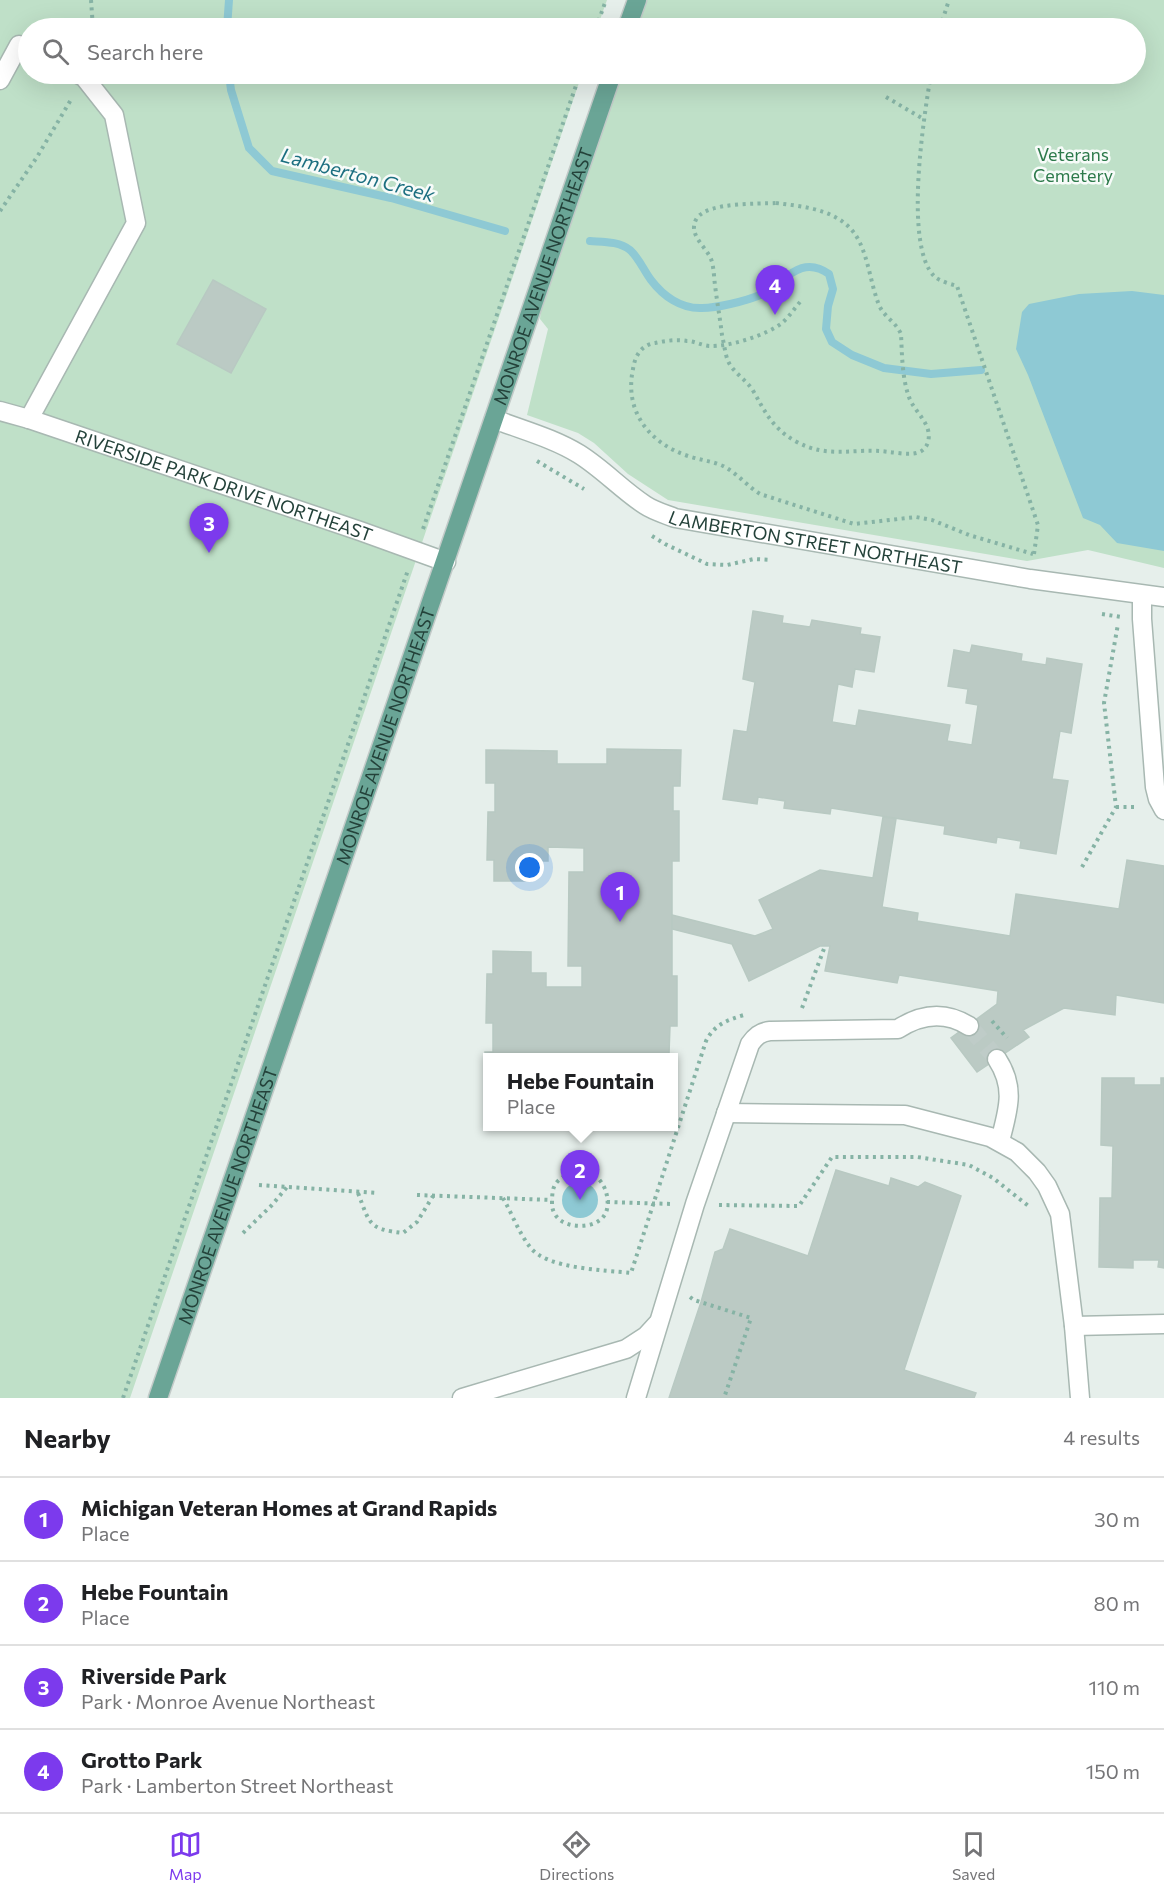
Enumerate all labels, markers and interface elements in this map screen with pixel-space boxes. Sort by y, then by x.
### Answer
search box [18,18,1146,84]
icon: search [39,35,72,68]
text: Search here [87,38,203,65]
water label: Lamberton Creek [278,142,439,206]
park label: Veterans Cemetery [1033,143,1113,186]
street label: MONROE AVENUE NORTHEAST [488,144,597,408]
pin: 4 [756,266,794,315]
street label: RIVERSIDE PARK DRIVE NORTHEAST [73,425,376,546]
pin: 3 [190,504,228,553]
street label: LAMBERTON STREET NORTHEAST [666,506,964,578]
street label: MONROE AVENUE NORTHEAST [331,604,439,868]
your location [515,853,544,882]
pin: 1 [600,872,640,922]
popup [483,1053,678,1131]
street label: MONROE AVENUE NORTHEAST [173,1064,282,1327]
text: Hebe Fountain [507,1067,654,1094]
text: Place [507,1094,555,1118]
pin: 2 [560,1150,600,1200]
text: Nearby [24,1422,111,1453]
text: 4 results [1063,1425,1140,1449]
text: Michigan Veteran Homes at Grand Rapids [81,1494,497,1521]
text: 1 [39,1507,48,1531]
text: 30 m [1094,1507,1140,1531]
text: Place [81,1521,130,1545]
text: Hebe Fountain [81,1578,229,1605]
text: 2 [38,1591,49,1615]
text: 80 m [1094,1591,1140,1615]
text: Place [81,1605,130,1629]
text: Riverside Park [81,1662,227,1689]
text: 3 [38,1675,49,1699]
text: 110 m [1089,1675,1140,1699]
text: Park · Monroe Avenue Northeast [81,1689,375,1713]
text: Grotto Park [81,1746,202,1773]
text: 4 [37,1759,50,1783]
text: 150 m [1086,1759,1140,1783]
text: Park · Lamberton Street Northeast [81,1773,394,1797]
tab: Map [169,1828,202,1883]
tab: Directions [539,1828,614,1883]
tab: Saved [952,1828,995,1883]

